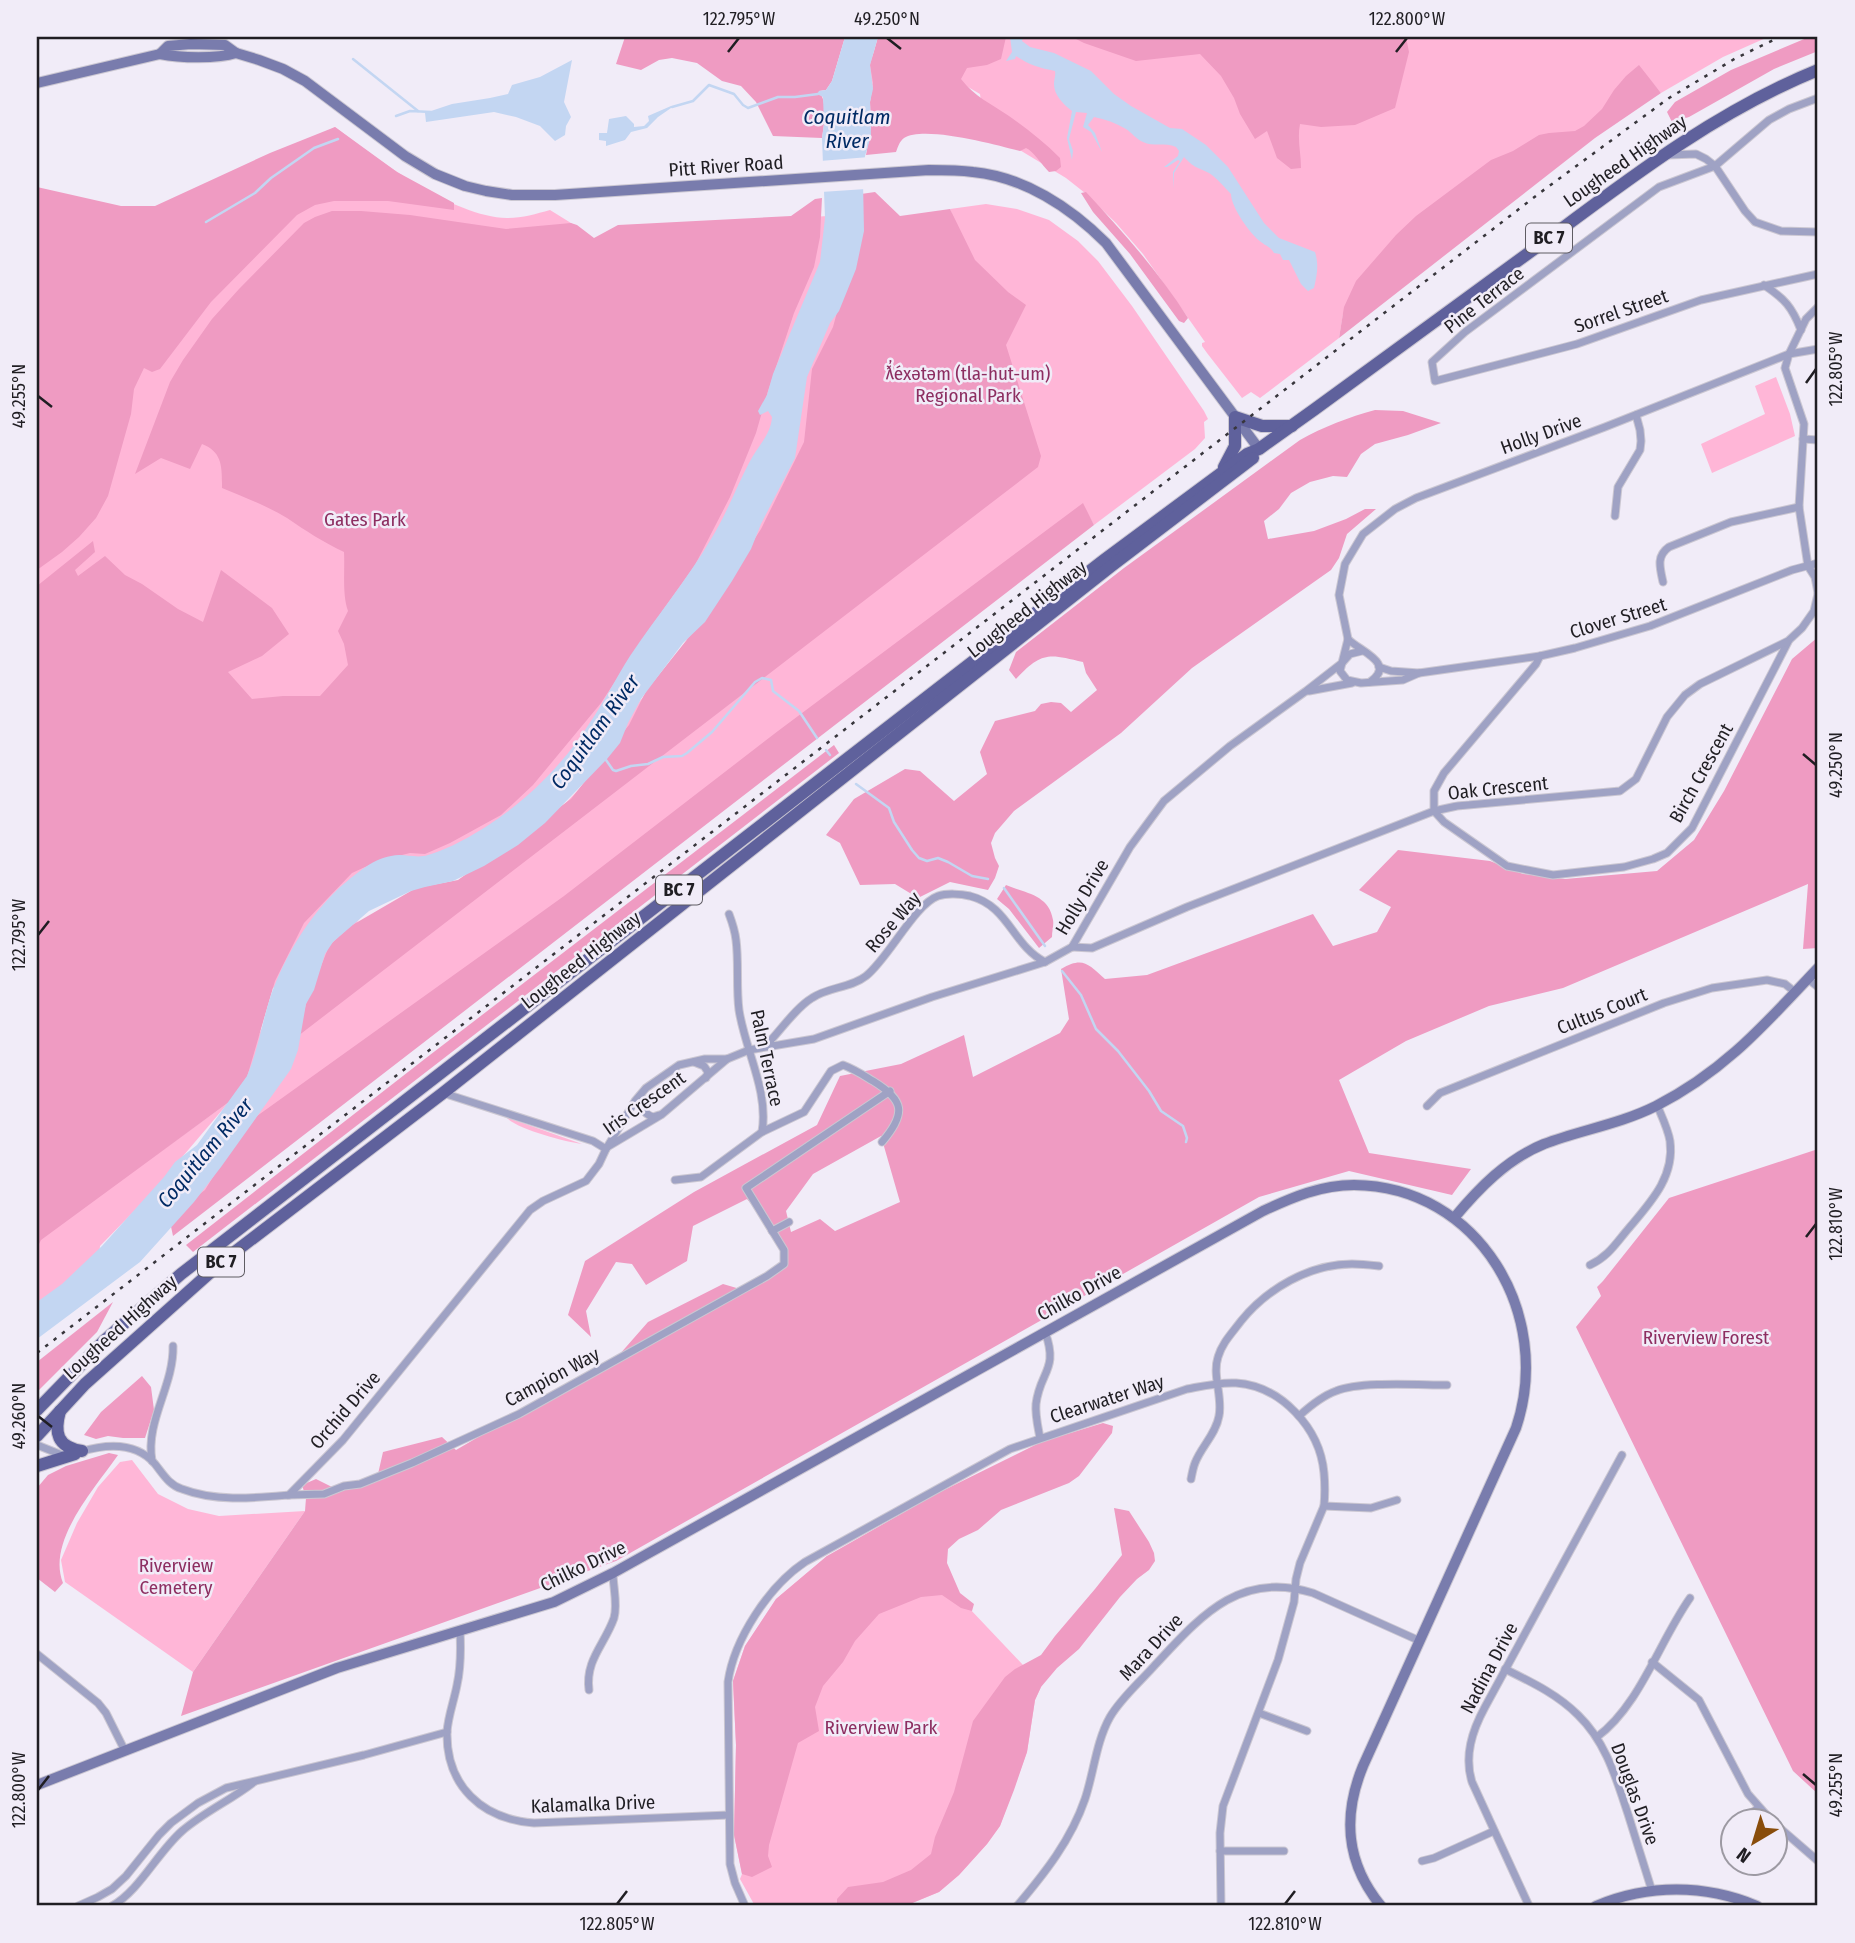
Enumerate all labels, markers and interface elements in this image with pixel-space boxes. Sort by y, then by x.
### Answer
text: 122.795°W [703,8,776,30]
text: 49.250°N [854,8,920,30]
text: 122.800°W [1369,8,1446,30]
water label: Coquitlam River [803,104,891,154]
street label: Lougheed Highway [1559,110,1692,212]
street label: Pitt River Road [668,151,784,181]
road number: BC 7 [1526,224,1572,252]
street label: Pine Terrace [1440,262,1528,338]
street label: Sorrel Street [1571,284,1672,338]
text: 122.805°W [1825,331,1847,407]
park label: ƛ̓éxətəm (tla-hut-um) Regional Park [886,360,1050,407]
text: 49.255°N [8,364,30,428]
street label: Holly Drive [1497,409,1585,459]
park label: Gates Park [324,508,406,531]
street label: Lougheed Highway [963,555,1092,663]
street label: Clover Street [1567,592,1670,644]
water label: Coquitlam River [545,669,646,794]
street label: Birch Crescent [1664,719,1738,827]
text: 49.250°N [1825,732,1847,798]
street label: Oak Crescent [1447,771,1550,805]
street label: Holly Drive [1050,855,1114,939]
road number: BC 7 [656,876,702,904]
street label: Rose Way [860,886,926,957]
text: 122.795°W [8,898,30,971]
street label: Lougheed Highway [517,906,646,1014]
street label: Cultus Court [1554,982,1651,1039]
street label: Palm Terrace [746,1007,788,1109]
street label: Iris Crescent [598,1066,690,1140]
water label: Coquitlam River [152,1092,259,1213]
text: 122.810°W [1825,1187,1847,1261]
road number: BC 7 [198,1247,244,1276]
street label: Chilko Drive [1033,1260,1125,1326]
street label: Lougheed Highway [58,1270,182,1384]
park label: Riverview Forest [1643,1326,1770,1349]
street label: Campion Way [501,1342,604,1412]
street label: Orchid Drive [305,1366,385,1454]
street label: Clearwater Way [1047,1370,1167,1428]
text: 49.260°N [8,1383,30,1449]
street label: Chilko Drive [536,1535,630,1597]
park label: Riverview Cemetery [139,1554,214,1599]
street label: Mara Drive [1114,1609,1188,1685]
street label: Nadina Drive [1455,1619,1523,1717]
park label: Riverview Park [825,1716,938,1739]
street label: Douglas Drive [1606,1740,1664,1848]
text: 122.800°W [8,1751,30,1828]
text: 49.255°N [1825,1753,1847,1817]
street label: Kalamalka Drive [530,1790,656,1818]
north arrow [1718,1806,1788,1876]
text: N [1732,1842,1755,1868]
text: 122.805°W [579,1913,655,1935]
text: 122.810°W [1248,1913,1322,1935]

